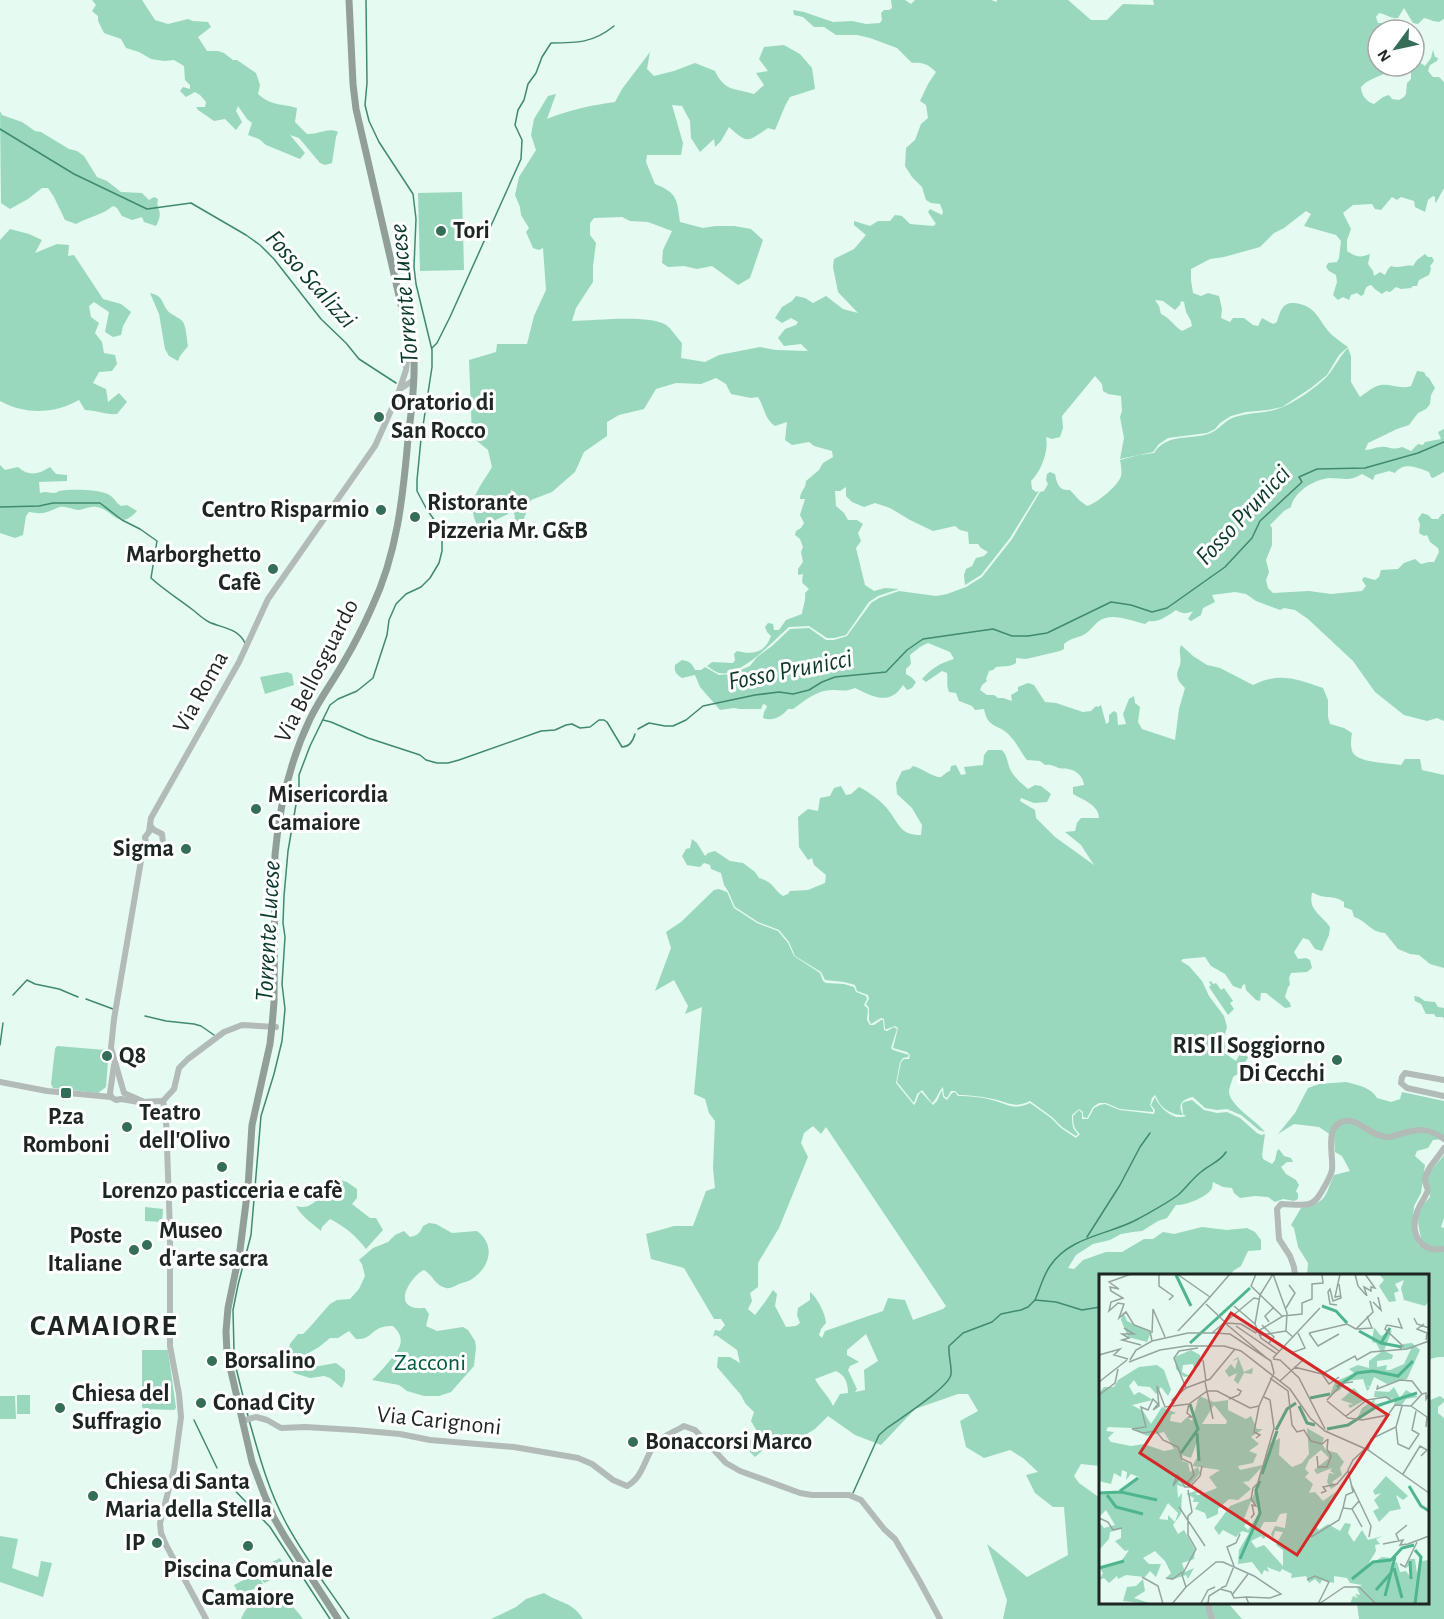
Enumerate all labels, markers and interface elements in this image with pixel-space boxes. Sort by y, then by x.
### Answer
north arrow [1366,18,1426,78]
text: N [1375,47,1394,65]
place label: Tori [453,219,490,243]
water label: Torrente Lucese [385,222,423,365]
marker: Tori [434,224,448,238]
water label: Fosso Scalizzi [261,225,362,333]
place label: Oratorio di San Rocco [391,391,495,443]
marker: Oratorio di San Rocco [372,410,386,424]
water label: Fosso Prunicci [1191,460,1296,570]
place label: Ristorante Pizzeria Mr. G&B [427,491,588,543]
place label: Centro Risparmio [202,498,369,522]
marker: Centro Risparmio [374,503,388,517]
marker: Ristorante Pizzeria Mr. G&B [408,510,422,524]
place label: Marborghetto Cafè [126,543,261,595]
marker: Marborghetto Cafè [266,562,280,576]
street label: Via Bellosguardo [271,595,363,747]
water label: Fosso Prunicci [726,645,855,695]
street label: Via Roma [169,647,233,737]
place label: Misericordia Camaiore [268,783,388,835]
marker: Misericordia Camaiore [249,802,263,816]
place label: Sigma [113,837,174,861]
marker: Sigma [179,842,193,856]
water label: Torrente Lucese [251,860,285,1002]
place label: RIS Il Soggiorno Di Cecchi [1172,1034,1325,1086]
place label: Q8 [119,1044,146,1068]
marker: Q8 [100,1049,114,1063]
marker: RIS Il Soggiorno Di Cecchi [1330,1053,1344,1067]
marker: P.za Romboni [59,1086,73,1100]
place label: Teatro dell'Olivo [139,1101,230,1153]
place label: P.za Romboni [22,1105,110,1157]
marker: Teatro dell'Olivo [120,1120,134,1134]
marker: Lorenzo pasticceria e cafè [215,1160,229,1174]
place label: Lorenzo pasticceria e cafè [101,1179,343,1203]
place label: Museo d'arte sacra [159,1219,269,1271]
place label: Poste Italiane [48,1224,122,1276]
marker: Museo d'arte sacra [140,1238,154,1252]
marker: Poste Italiane [127,1243,141,1257]
inset map [1099,1274,1429,1604]
district label: CAMAIORE [30,1311,178,1341]
place label: Borsalino [224,1349,316,1373]
park label: Zacconi [394,1351,466,1375]
marker: Borsalino [205,1354,219,1368]
place label: Chiesa del Suffragio [72,1382,169,1434]
place label: Conad City [213,1391,315,1415]
marker: Conad City [194,1396,208,1410]
marker: Chiesa del Suffragio [53,1401,67,1415]
street label: Via Carignoni [376,1403,502,1439]
place label: Bonaccorsi Marco [645,1430,812,1454]
marker: Bonaccorsi Marco [626,1435,640,1449]
place label: Chiesa di Santa Maria della Stella [105,1470,272,1522]
marker: Chiesa di Santa Maria della Stella [86,1489,100,1503]
place label: IP [125,1531,145,1555]
marker: IP [150,1536,164,1550]
marker: Piscina Comunale Camaiore [241,1539,255,1553]
place label: Piscina Comunale Camaiore [163,1558,333,1610]

